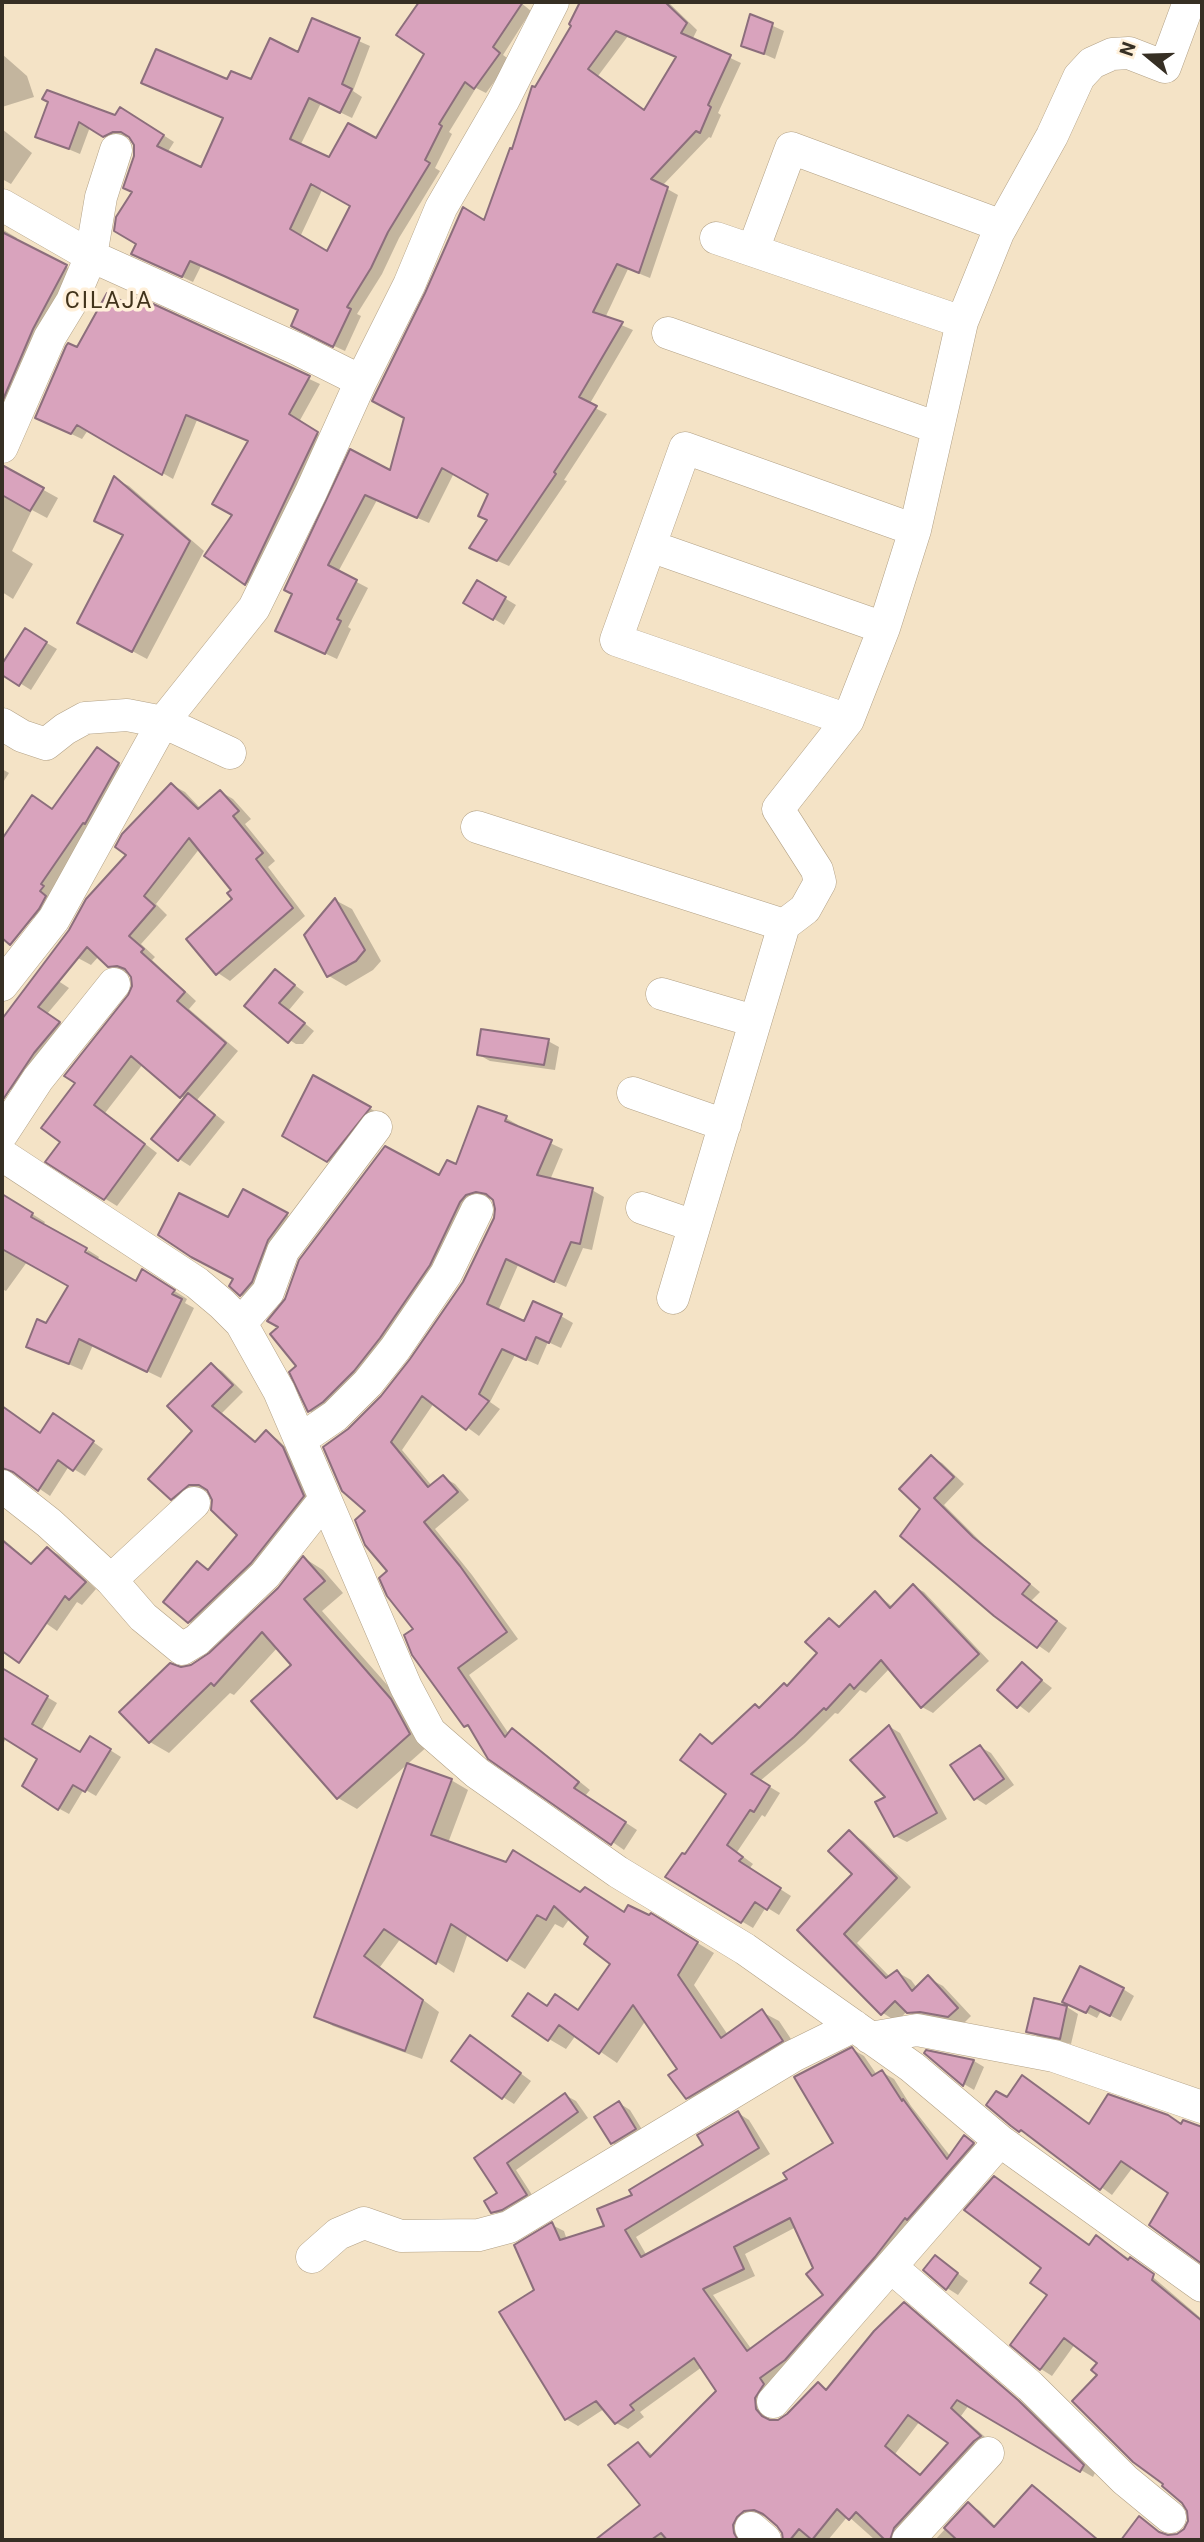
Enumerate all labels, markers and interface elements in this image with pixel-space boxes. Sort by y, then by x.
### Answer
north arrow [1113,21,1183,91]
text: N [1115,39,1141,59]
district label: CILAJA [66,288,152,316]

